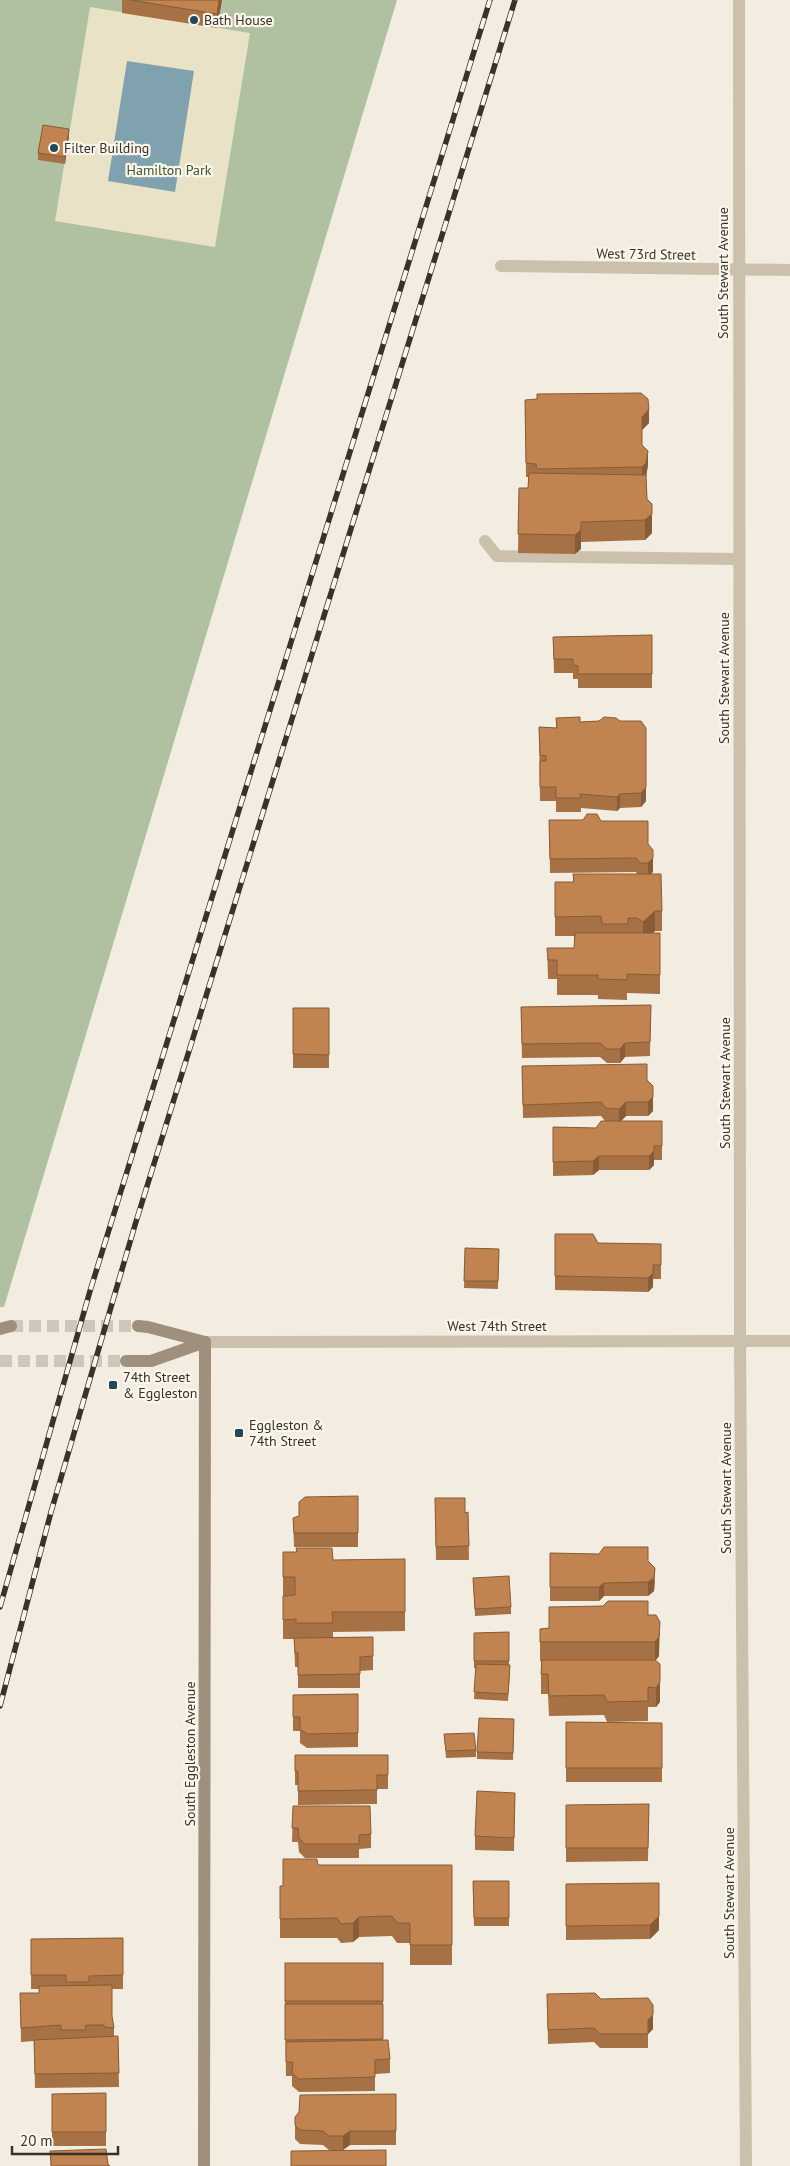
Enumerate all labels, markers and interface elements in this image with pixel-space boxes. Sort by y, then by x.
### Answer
place label: Bath House [204,11,273,29]
marker: Bath House [188,14,200,26]
place label: Filter Building [64,139,149,157]
marker: Filter Building [48,142,60,154]
park label: Hamilton Park [127,161,212,179]
street label: South Stewart Avenue [714,207,732,339]
street label: West 73rd Street [596,244,696,264]
street label: South Stewart Avenue [715,612,733,744]
street label: South Stewart Avenue [716,1017,734,1149]
street label: West 74th Street [447,1317,547,1335]
place label: 74th Street & Eggleston [123,1368,198,1402]
marker: 74th Street & Eggleston [107,1379,119,1391]
place label: Eggleston & 74th Street [249,1416,324,1450]
street label: South Stewart Avenue [717,1422,735,1554]
marker: Eggleston & 74th Street [233,1427,245,1439]
street label: South Eggleston Avenue [181,1681,199,1827]
street label: South Stewart Avenue [720,1827,738,1959]
scale bar [12,2124,119,2156]
text: 20 m [20,2131,53,2150]

